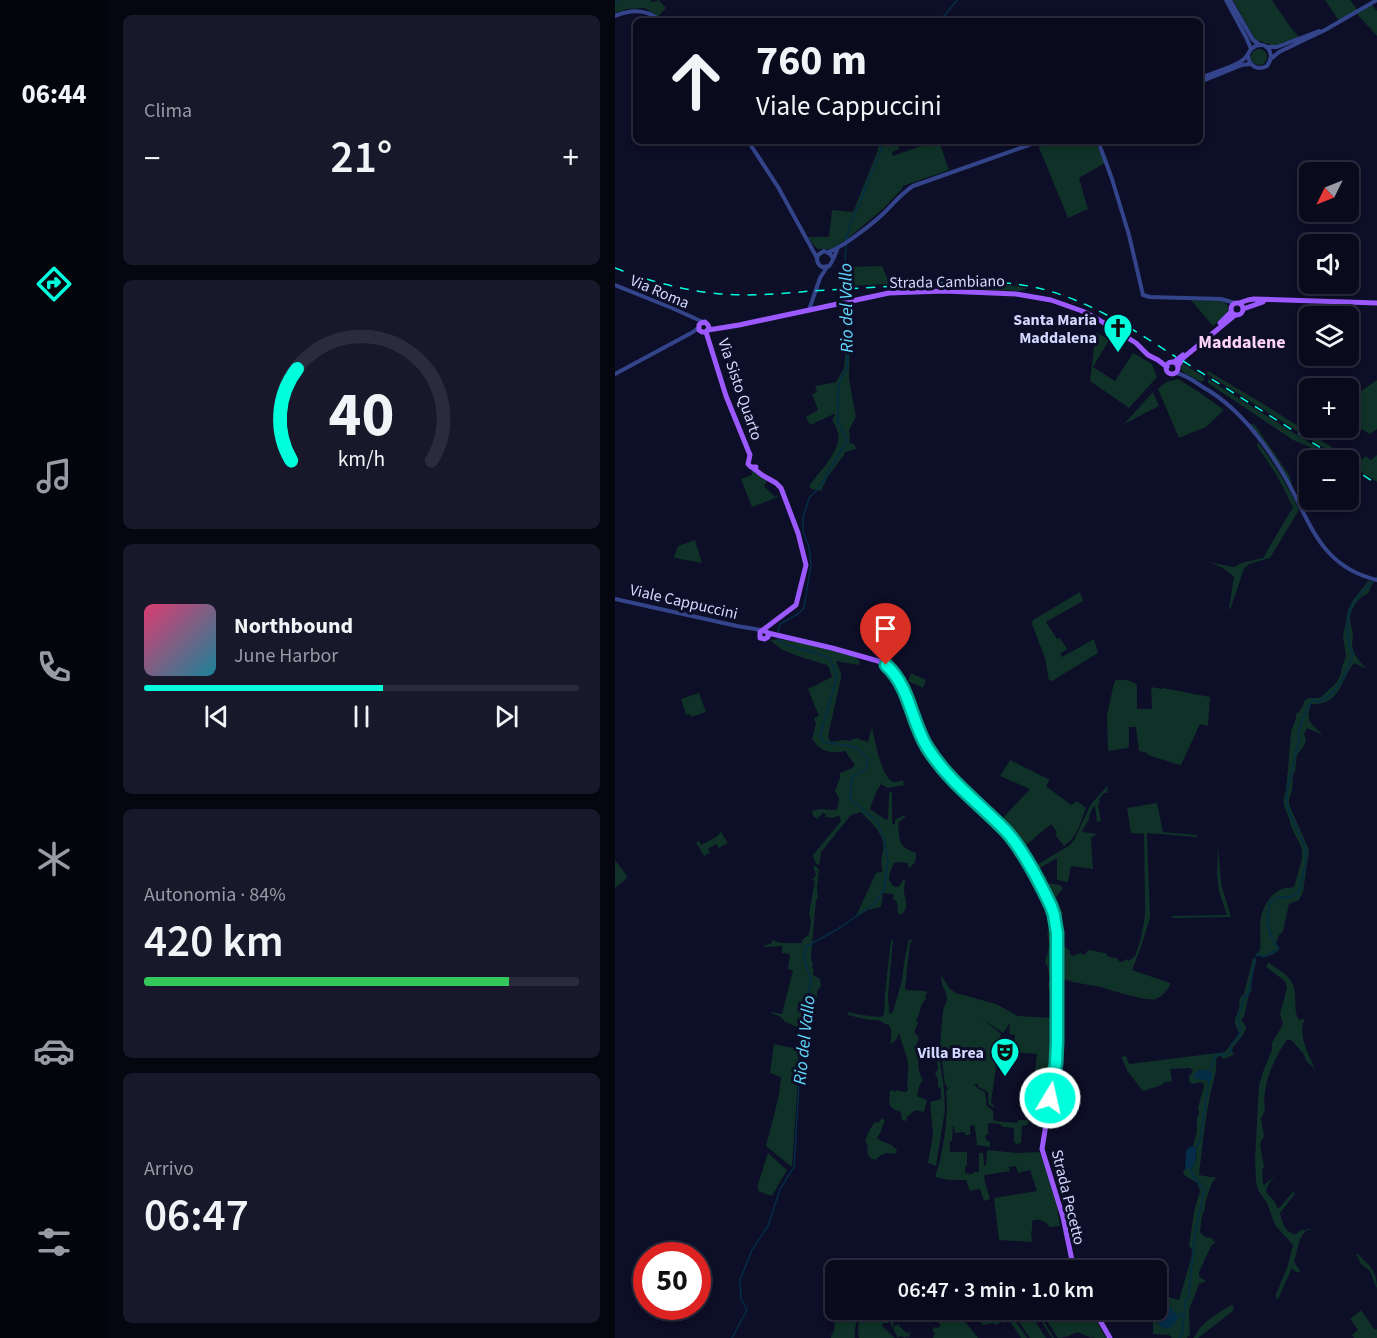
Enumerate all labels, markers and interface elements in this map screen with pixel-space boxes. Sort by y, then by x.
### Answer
text: 760 m [756,31,867,91]
icon: ahead [657,42,735,120]
text: 06:44 [21,75,87,114]
text: Viale Cappuccini [756,87,942,126]
text: Clima [144,97,192,125]
text: 21° [331,126,392,190]
text: − [144,135,160,182]
text: + [563,135,579,182]
north arrow [1299,162,1359,222]
map controls [1299,162,1359,510]
button: sound [1299,234,1359,294]
icon: directions [33,263,75,305]
water label: Rio del Vallo [833,263,860,353]
street label: Via Roma [627,270,693,314]
street label: Strada Cambiano [889,270,1005,294]
button: layers [1299,306,1359,366]
place label: Santa Maria Maddalena [1013,309,1097,349]
church icon: Santa Maria Maddalena [1102,312,1134,354]
district label: Maddalene [1198,330,1286,355]
street label: Via Sisto Quarto [712,336,768,443]
text: 40 [329,372,394,461]
button: + [1299,378,1359,438]
text: km/h [338,445,385,476]
button: − [1299,450,1359,510]
icon: music [33,455,75,497]
street label: Viale Cappuccini [628,579,740,625]
pin [860,603,911,665]
text: Northbound [234,610,353,642]
icon: arrive [869,612,902,645]
text: June Harbor [234,642,338,670]
icon: phone [33,646,75,688]
icon: previous [200,700,233,733]
icon: pause [345,700,378,733]
icon: next [490,700,523,733]
icon: climate [33,838,75,880]
text: Autonomia · 84% [144,881,286,909]
text: 420 km [144,910,284,974]
water label: Rio del Vallo [787,994,822,1086]
icon: car [33,1030,75,1072]
theatre icon: Villa Brea [989,1036,1021,1078]
place label: Villa Brea [916,1042,984,1064]
position arrow [1018,1066,1082,1130]
street label: Strada Pecetto [1046,1147,1090,1247]
text: Arrivo [144,1155,194,1183]
text: 06:47 [144,1184,249,1248]
icon: filters [33,1221,75,1263]
speed limit sign: 50 [633,1242,711,1320]
text: 06:47 · 3 min · 1.0 km [898,1274,1094,1306]

